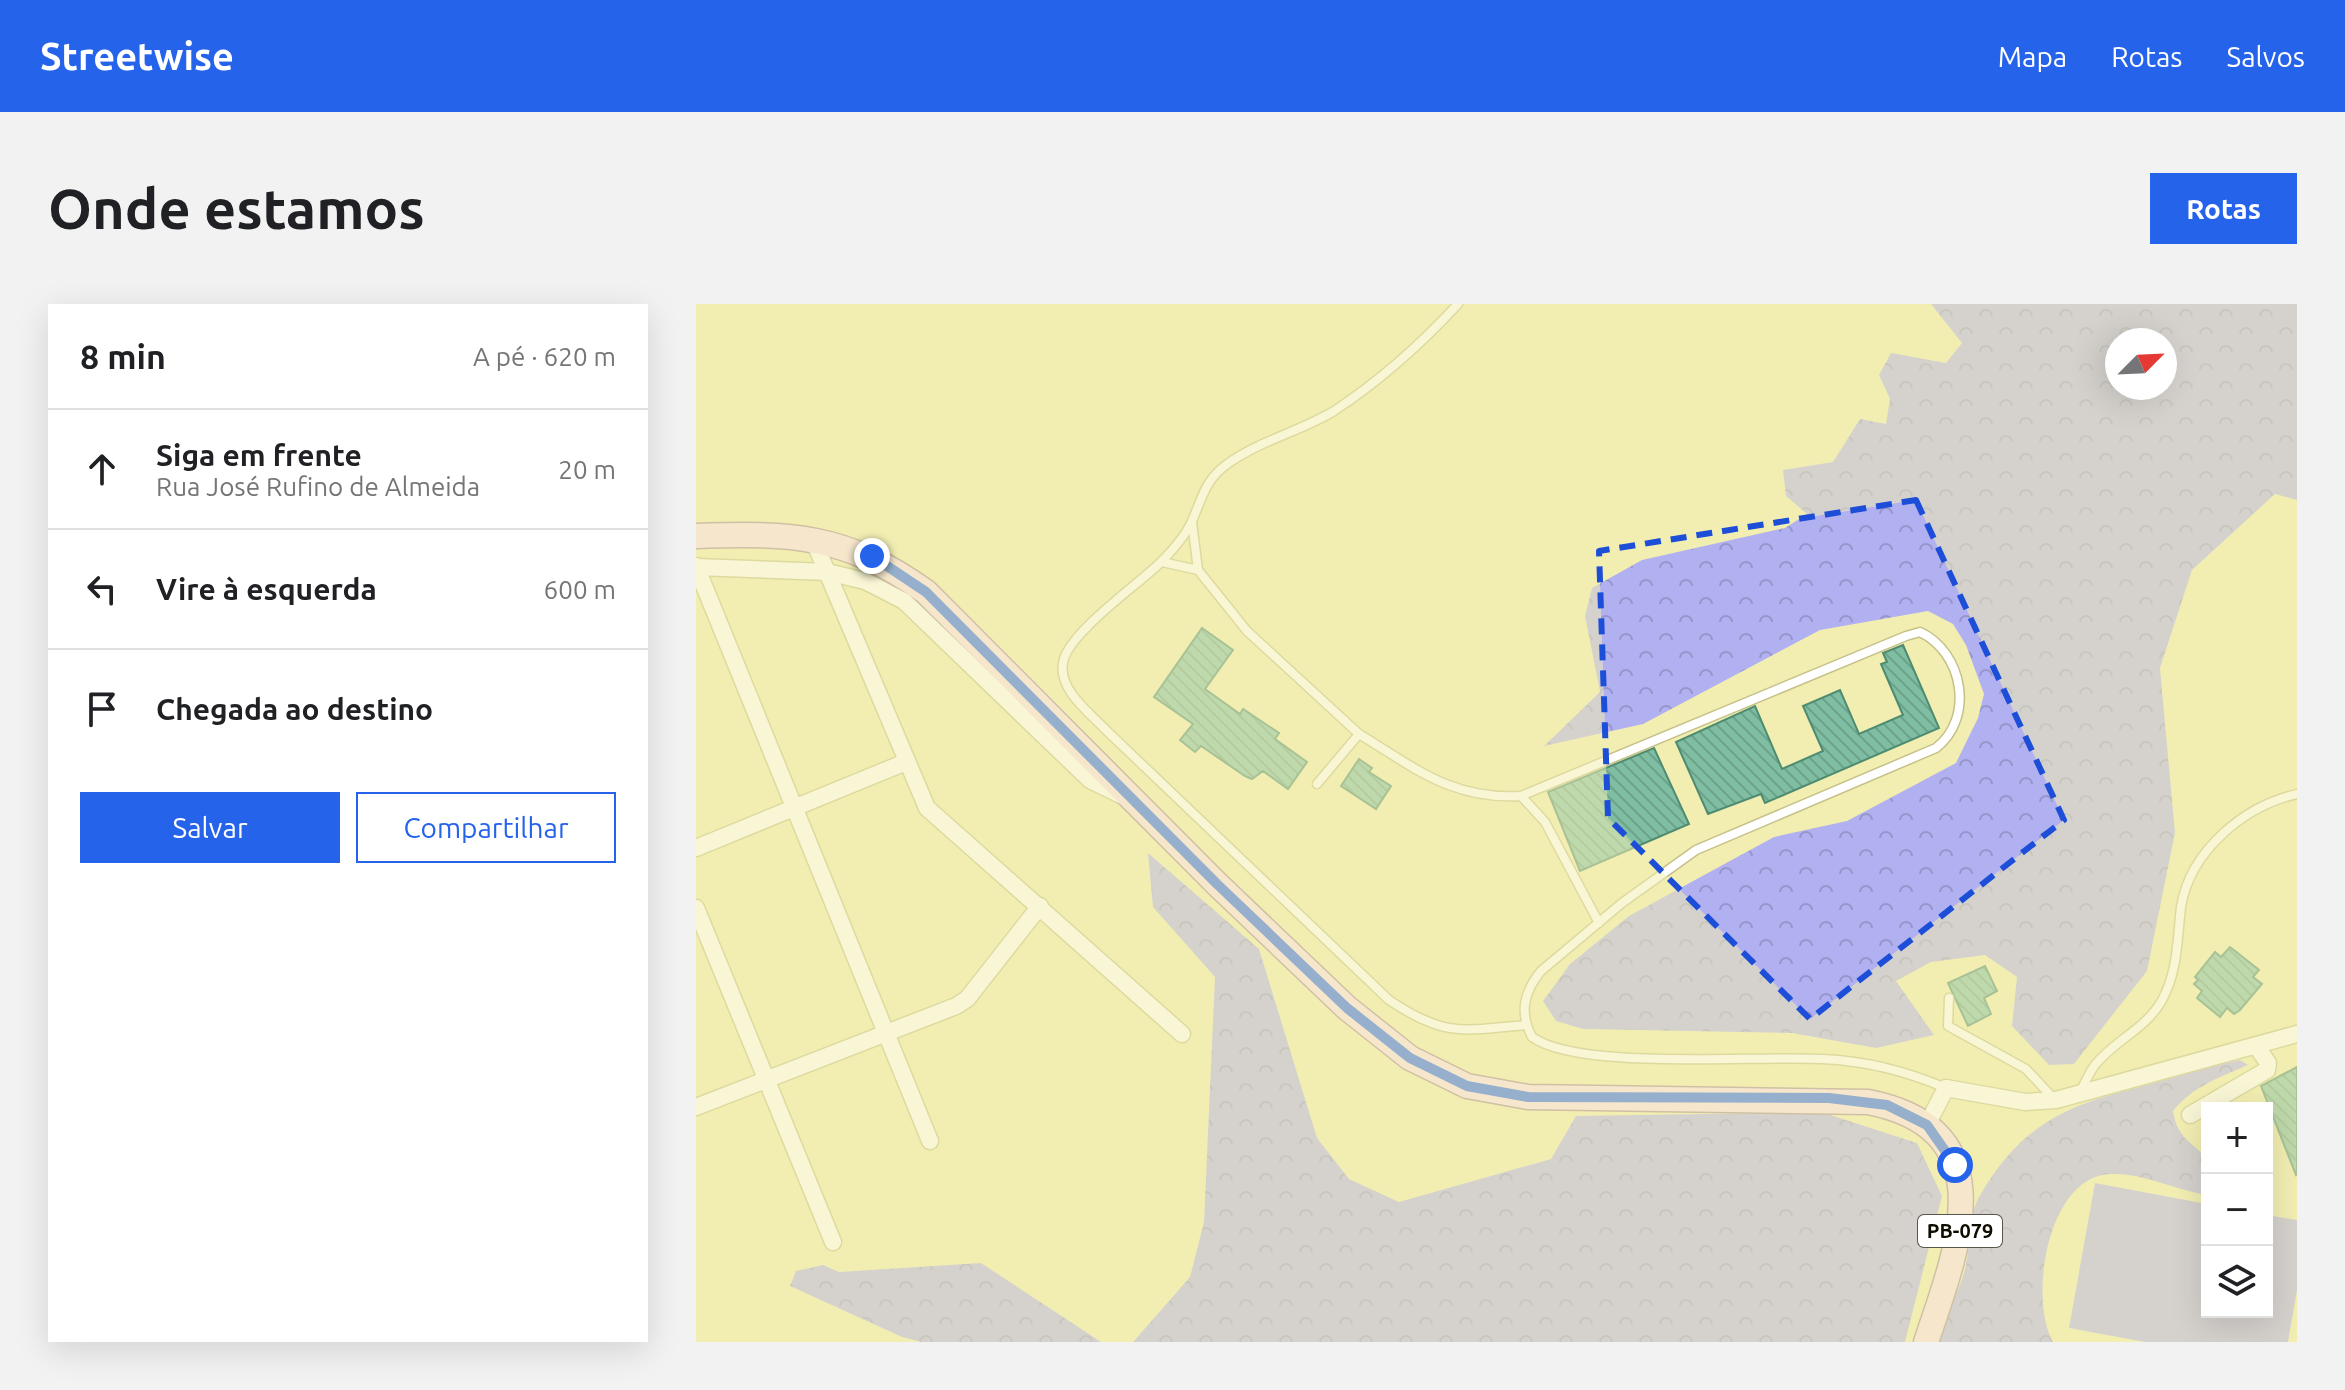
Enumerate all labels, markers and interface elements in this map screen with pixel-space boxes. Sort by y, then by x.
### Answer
text: Streetwise [40,35,234,77]
text: Mapa [1998,41,2067,72]
text: Rotas [2111,41,2182,72]
text: Salvos [2226,41,2305,72]
button: Rotas [2150,173,2297,244]
text: Onde estamos [48,177,425,240]
north arrow [2105,328,2177,400]
text: 8 min [80,337,166,375]
text: A pé · 620 m [473,342,616,371]
text: Siga em frente [156,438,362,472]
icon: ahead [80,447,124,491]
text: 20 m [558,455,616,484]
text: Rua José Rufino de Almeida [156,472,480,501]
route end [854,538,890,574]
icon: left [80,567,124,611]
text: Vire à esquerda [156,572,377,606]
text: 600 m [544,575,616,604]
icon: arrive [80,687,124,731]
text: Chegada ao destino [156,692,433,726]
button: Salvar [80,792,340,863]
button: Compartilhar [356,792,616,863]
map controls [2201,1102,2273,1318]
button: + [2201,1102,2273,1174]
route start [1937,1147,1973,1183]
button: − [2201,1174,2273,1246]
road number: PB-079 [1918,1215,2002,1247]
button: layers [2201,1246,2273,1318]

